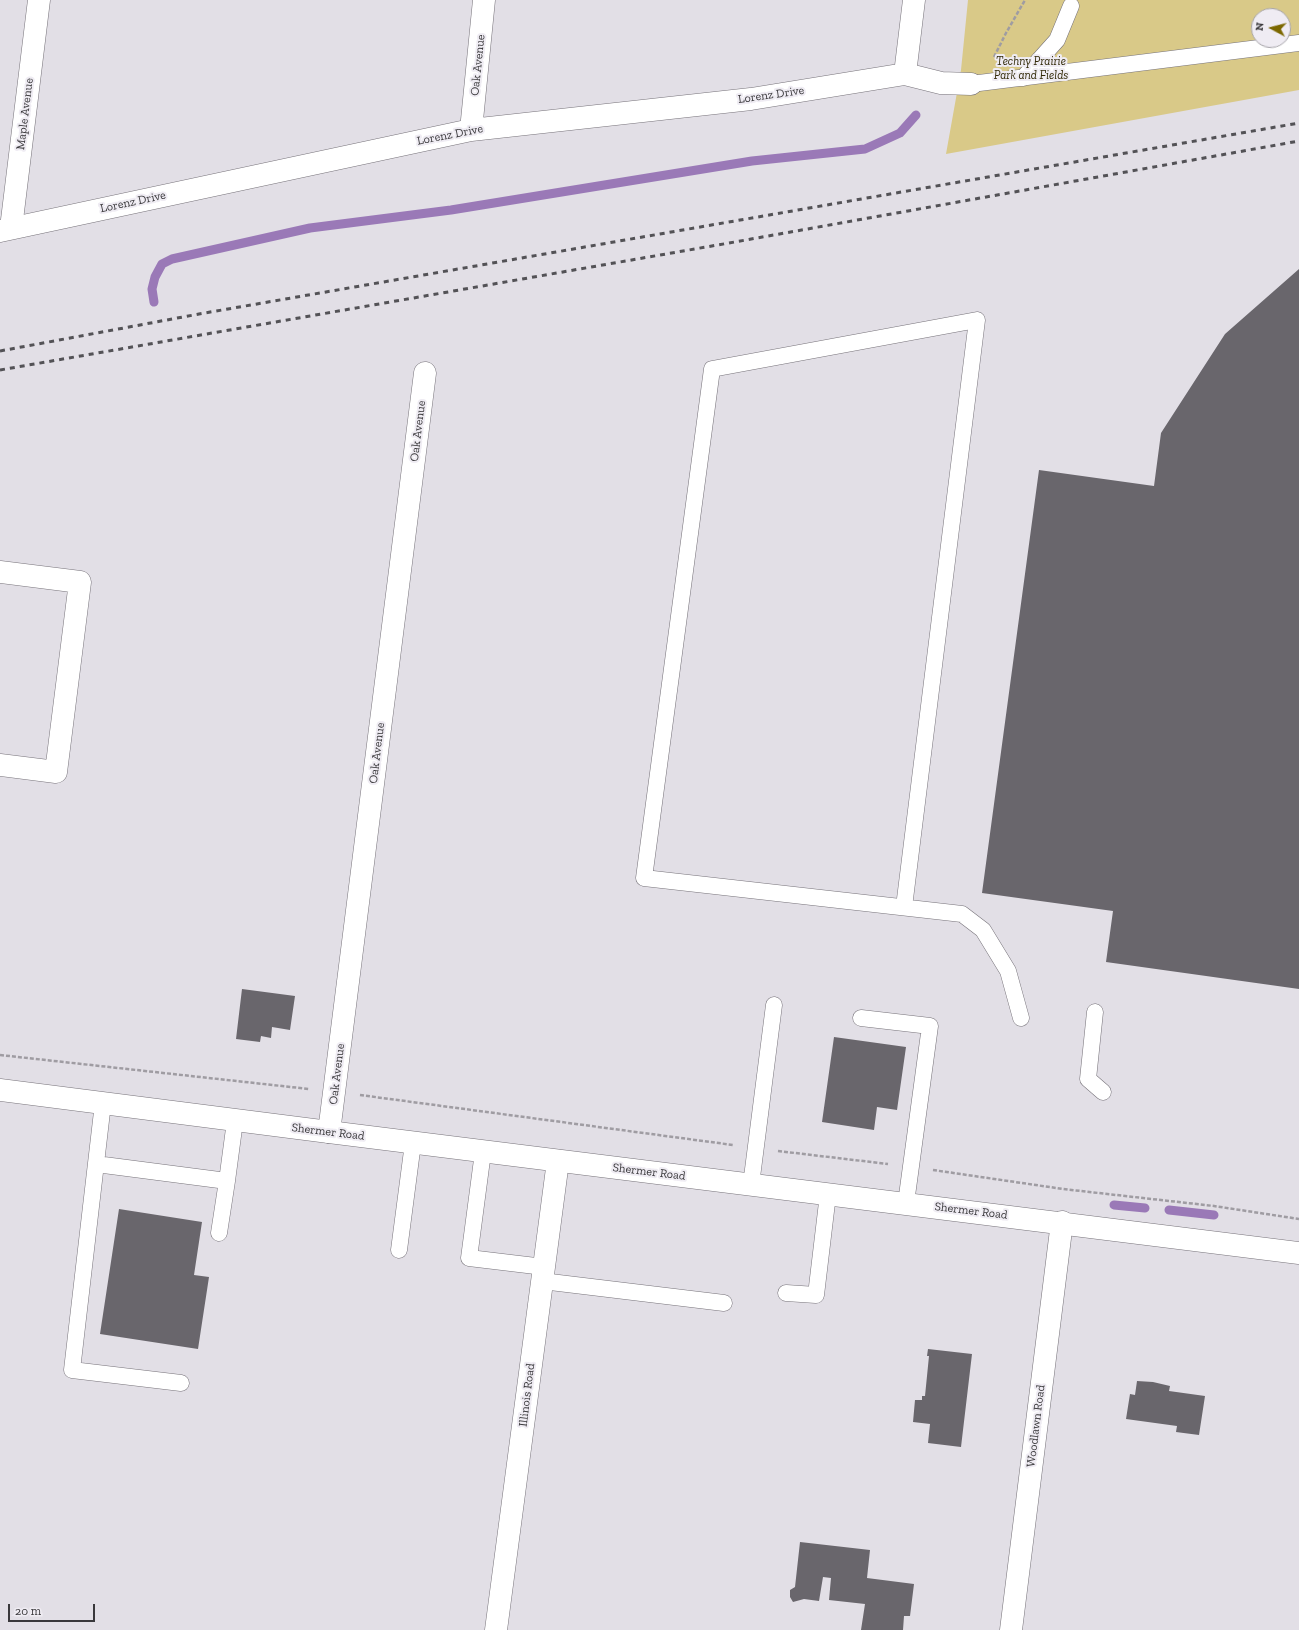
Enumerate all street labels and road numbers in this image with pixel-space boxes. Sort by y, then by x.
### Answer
street label: Oak Avenue [468,34,488,96]
street label: Maple Avenue [13,77,37,151]
street label: Lorenz Drive [737,83,805,107]
street label: Lorenz Drive [416,122,484,148]
street label: Lorenz Drive [99,188,167,216]
street label: Oak Avenue [407,400,429,462]
street label: Oak Avenue [366,722,388,784]
street label: Oak Avenue [326,1043,348,1105]
street label: Shermer Road [291,1120,365,1144]
street label: Shermer Road [612,1160,686,1184]
street label: Shermer Road [934,1199,1008,1223]
street label: Illinois Road [516,1362,538,1428]
street label: Woodlawn Road [1024,1384,1048,1468]

